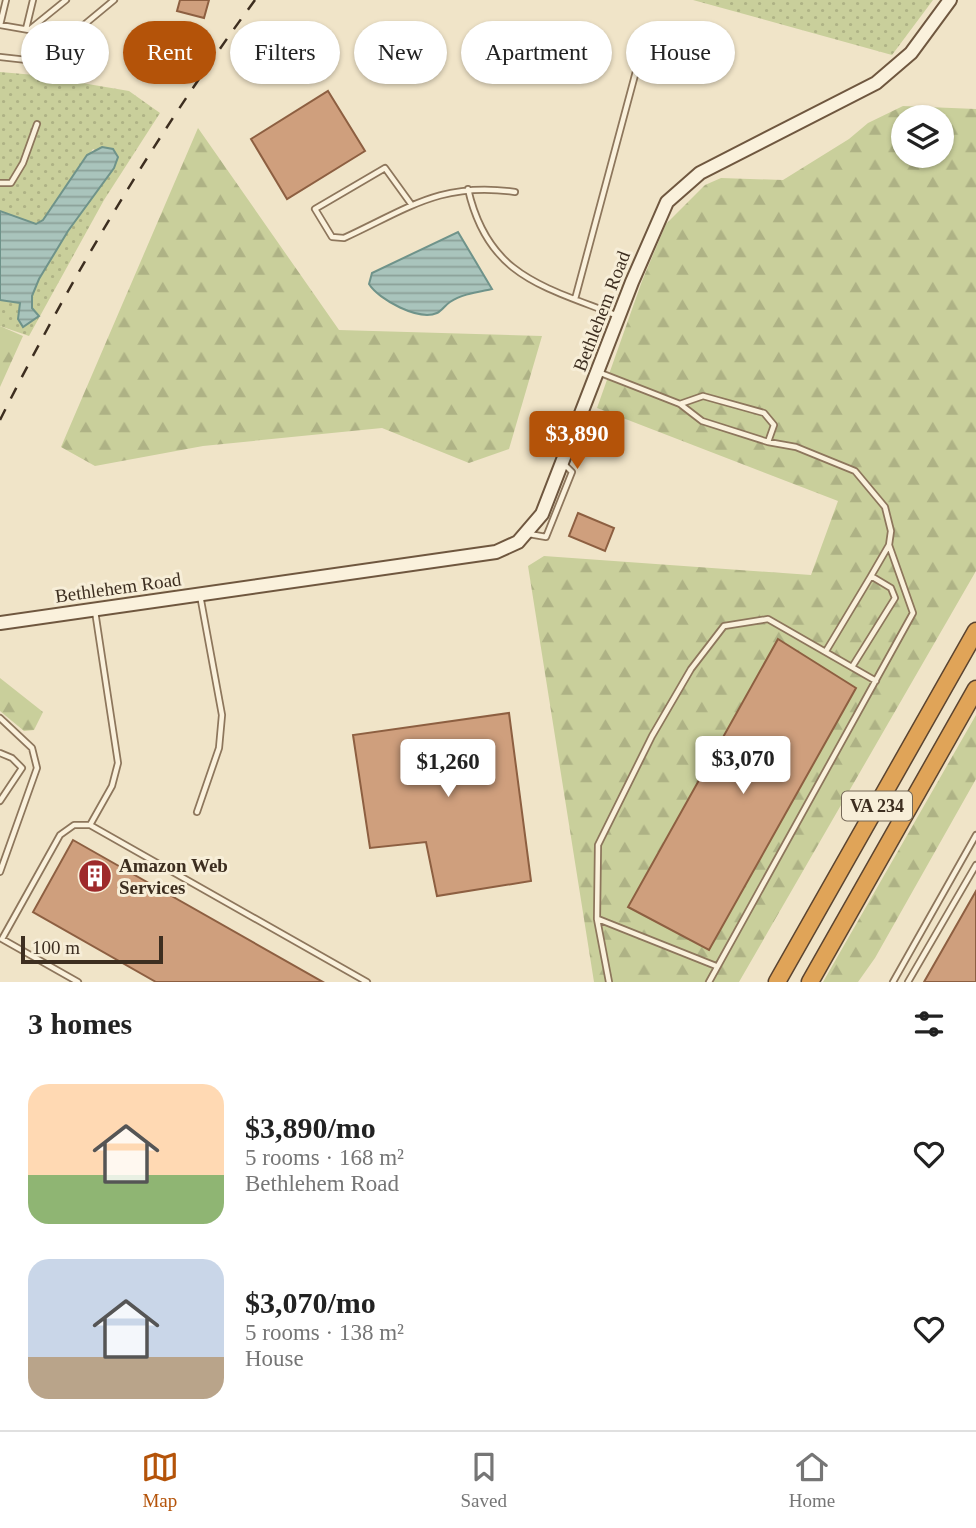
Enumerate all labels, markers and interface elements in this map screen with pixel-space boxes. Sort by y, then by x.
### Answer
chip: Buy [21,21,109,84]
chip: Rent [123,21,216,84]
chip: Filters [230,21,340,84]
chip: New [354,21,447,84]
chip: Apartment [461,21,612,84]
chip: House [626,21,735,84]
map controls [891,105,954,168]
button: layers [891,105,954,168]
street label: Bethlehem Road [569,248,634,374]
pin: $3,890 [520,412,634,471]
text: $3,890 [545,421,609,446]
street label: Bethlehem Road [54,568,183,607]
pin: $3,070 [686,736,800,796]
pin: $1,260 [391,740,505,799]
text: $3,070 [711,746,775,771]
text: $1,260 [416,749,480,774]
road number: VA 234 [842,792,912,820]
place label: Amazon Web Services [119,855,228,898]
building icon: Amazon Web Services [76,857,114,895]
scale bar [21,933,163,965]
text: 100 m [32,937,80,958]
icon: filters [910,1005,948,1043]
text: 3 homes [28,1007,132,1040]
text: $3,890/mo [245,1111,376,1144]
icon: home [84,1112,168,1196]
icon: heart [910,1135,948,1173]
text: 5 rooms · 168 m² [245,1145,404,1170]
text: Bethlehem Road [245,1171,399,1196]
text: $3,070/mo [245,1286,376,1319]
icon: home [84,1287,168,1371]
icon: heart [910,1310,948,1348]
text: 5 rooms · 138 m² [245,1320,404,1345]
text: House [245,1346,304,1371]
tab: Map [141,1448,179,1512]
tab: Saved [461,1448,507,1512]
tab: Home [789,1448,835,1512]

